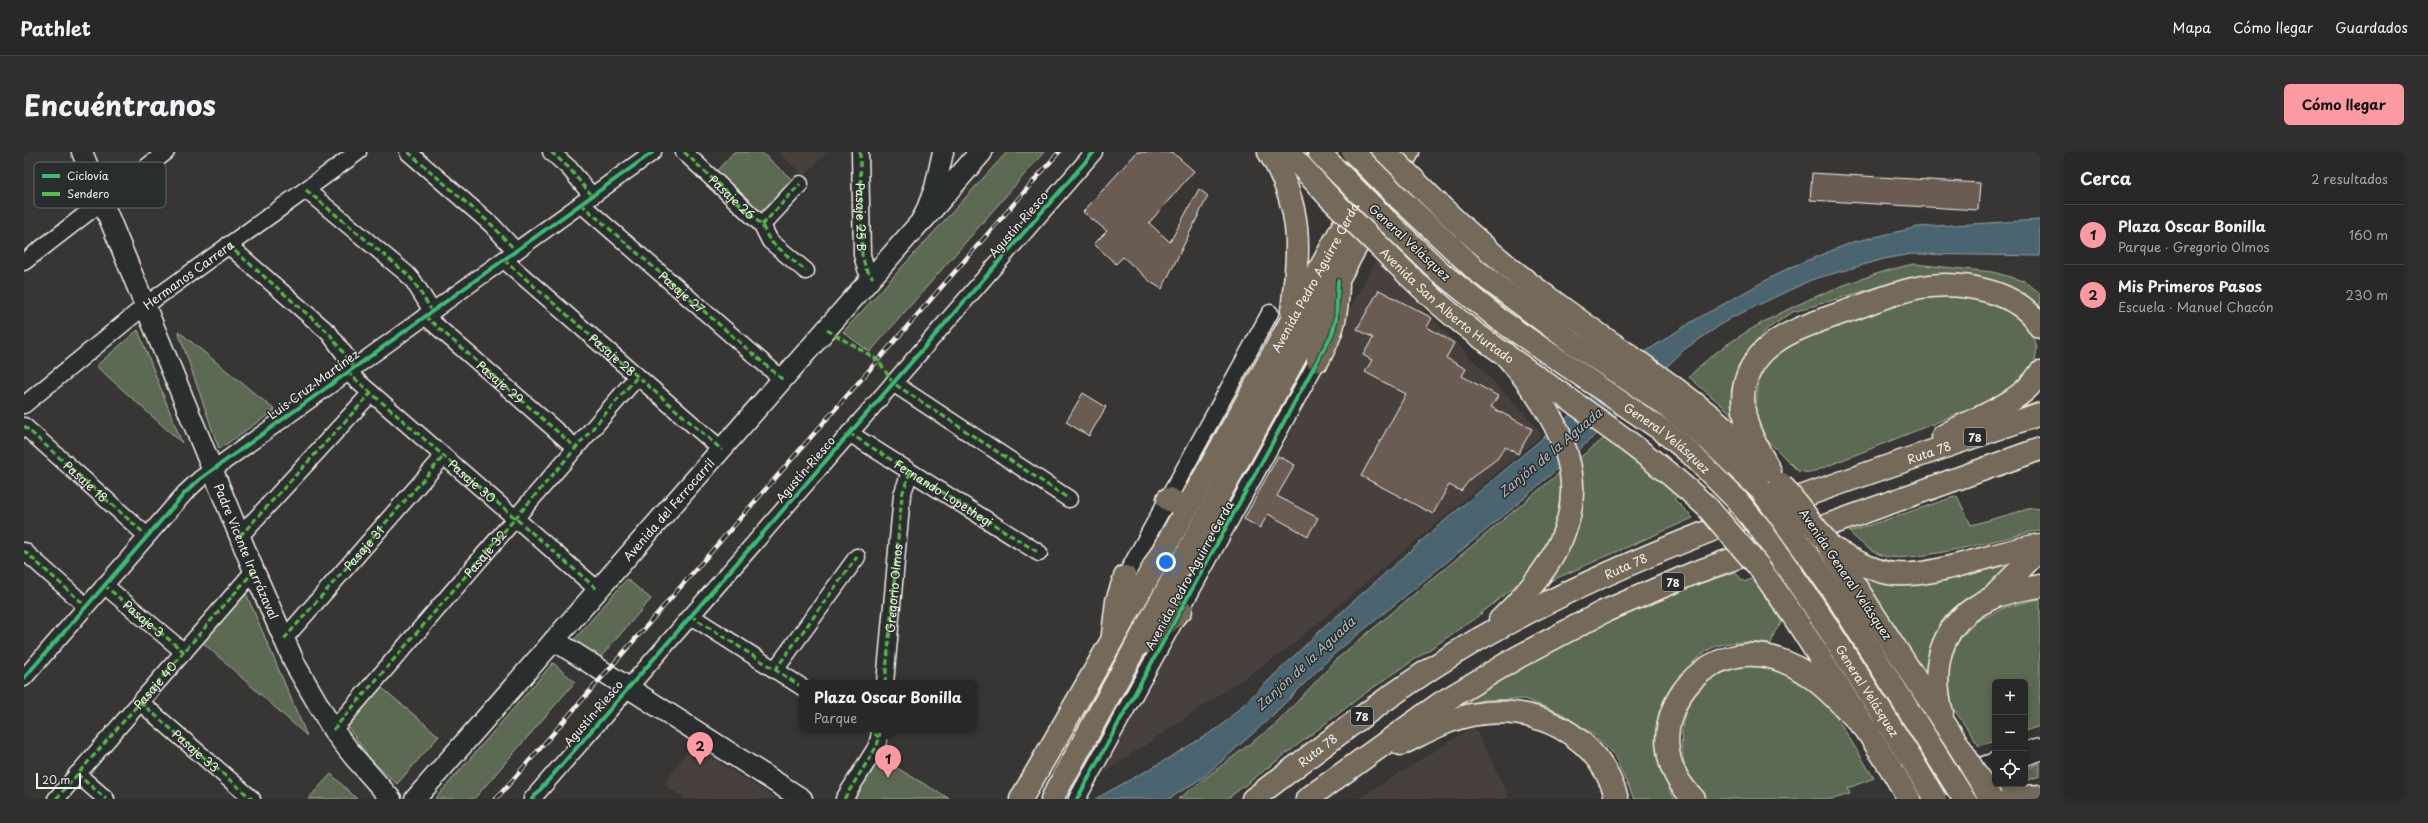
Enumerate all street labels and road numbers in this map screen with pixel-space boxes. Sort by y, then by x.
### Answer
street label: Pasaje 26 [705,171,759,223]
street label: Pasaje 25 B [852,182,871,252]
street label: Agustín Riesco [984,187,1052,261]
street label: Avenida Pedro Aguirre Cerda [1267,199,1364,355]
street label: General Velásquez [1365,199,1455,285]
street label: Hermanos Carrera [139,235,238,313]
street label: Avenida San Alberto Hurtado [1376,243,1518,368]
street label: Pasaje 27 [655,267,709,317]
street label: Pasaje 28 [585,329,640,380]
street label: Luis Cruz Martínez [264,345,363,423]
street label: Pasaje 29 [473,356,528,407]
street label: General Velásquez [1620,398,1715,478]
road number: 78 [1964,428,1986,446]
street label: Agustín Riesco [771,432,839,506]
street label: Ruta 78 [1905,436,1953,468]
street label: Avenida del Ferrocarril [619,454,719,565]
street label: Pasaje 30 [445,455,500,507]
street label: Fernando Lopethegi [891,455,997,531]
street label: Pasaje 18 [60,457,112,506]
street label: Padre Vicente Irarrázaval [210,481,283,622]
street label: Avenida Pedro Aguirre Cerda [1140,497,1238,653]
street label: Avenida General Velásquez [1795,505,1897,643]
street label: Pasaje 31 [339,522,388,574]
street label: Pasaje 32 [460,526,511,581]
street label: Gregorio Olmos [881,543,907,634]
street label: Ruta 78 [1601,549,1650,583]
road number: 78 [1662,573,1684,591]
street label: Pasaje 3 [119,596,168,641]
street label: General Velásquez [1832,641,1904,740]
street label: Pasaje 40 [129,657,181,713]
street label: Agustín Riesco [559,676,627,750]
road number: 78 [1351,707,1373,725]
street label: Pasaje 33 [169,725,223,776]
street label: Ruta 78 [1294,729,1341,771]

